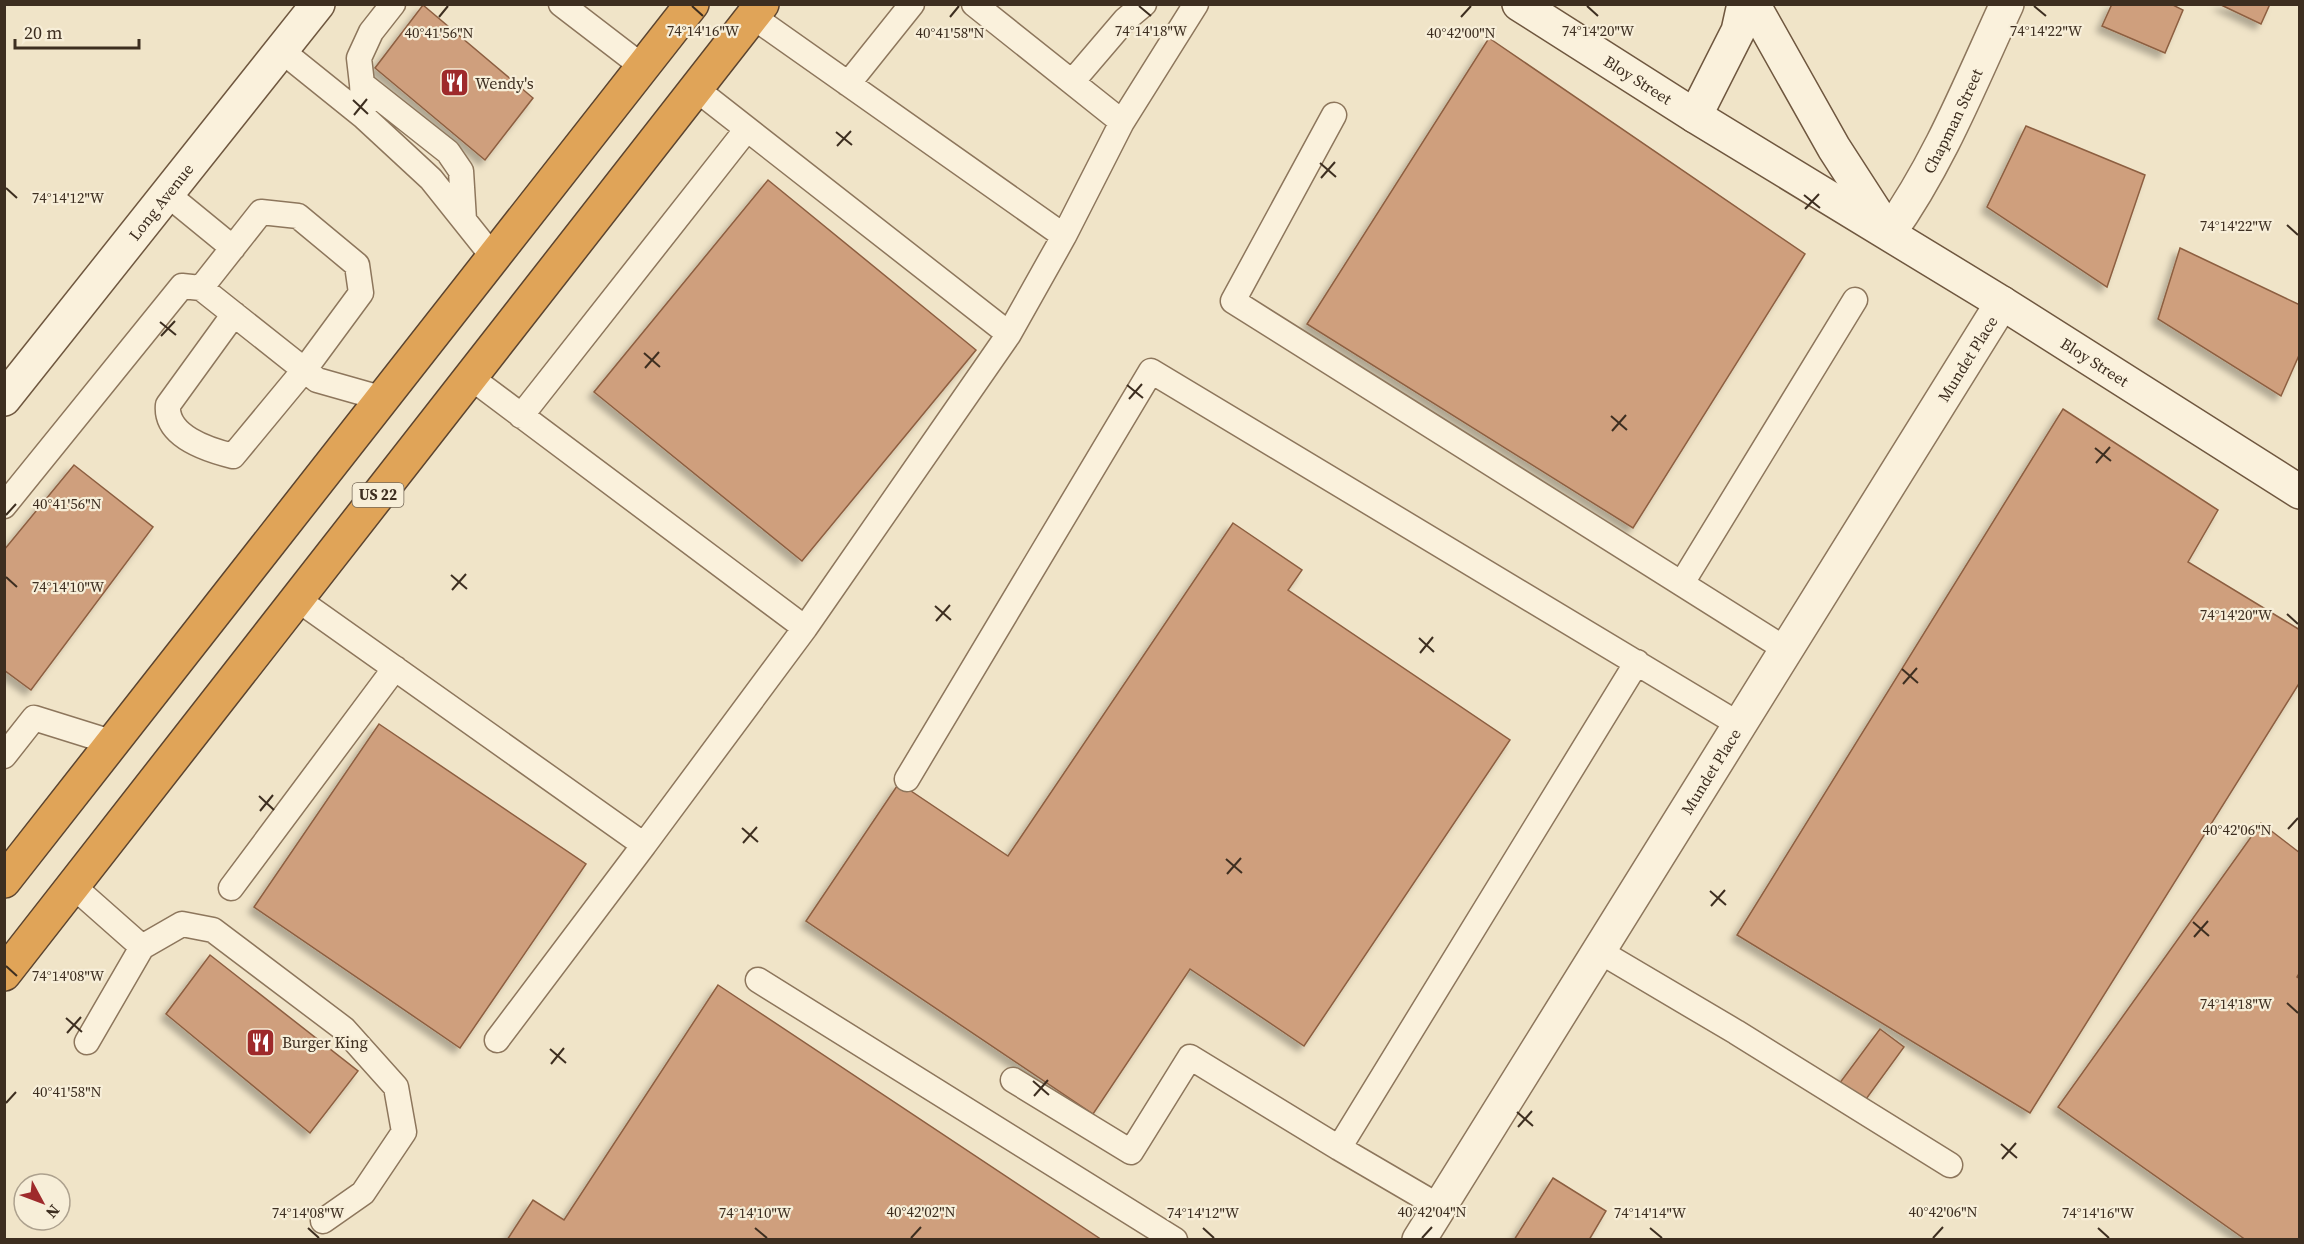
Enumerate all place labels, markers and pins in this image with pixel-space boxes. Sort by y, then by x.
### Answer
restaurant icon: Wendy's [438,67,470,99]
place label: Wendy's [475,72,534,94]
restaurant icon: Burger King [245,1026,277,1058]
place label: Burger King [282,1031,368,1053]

